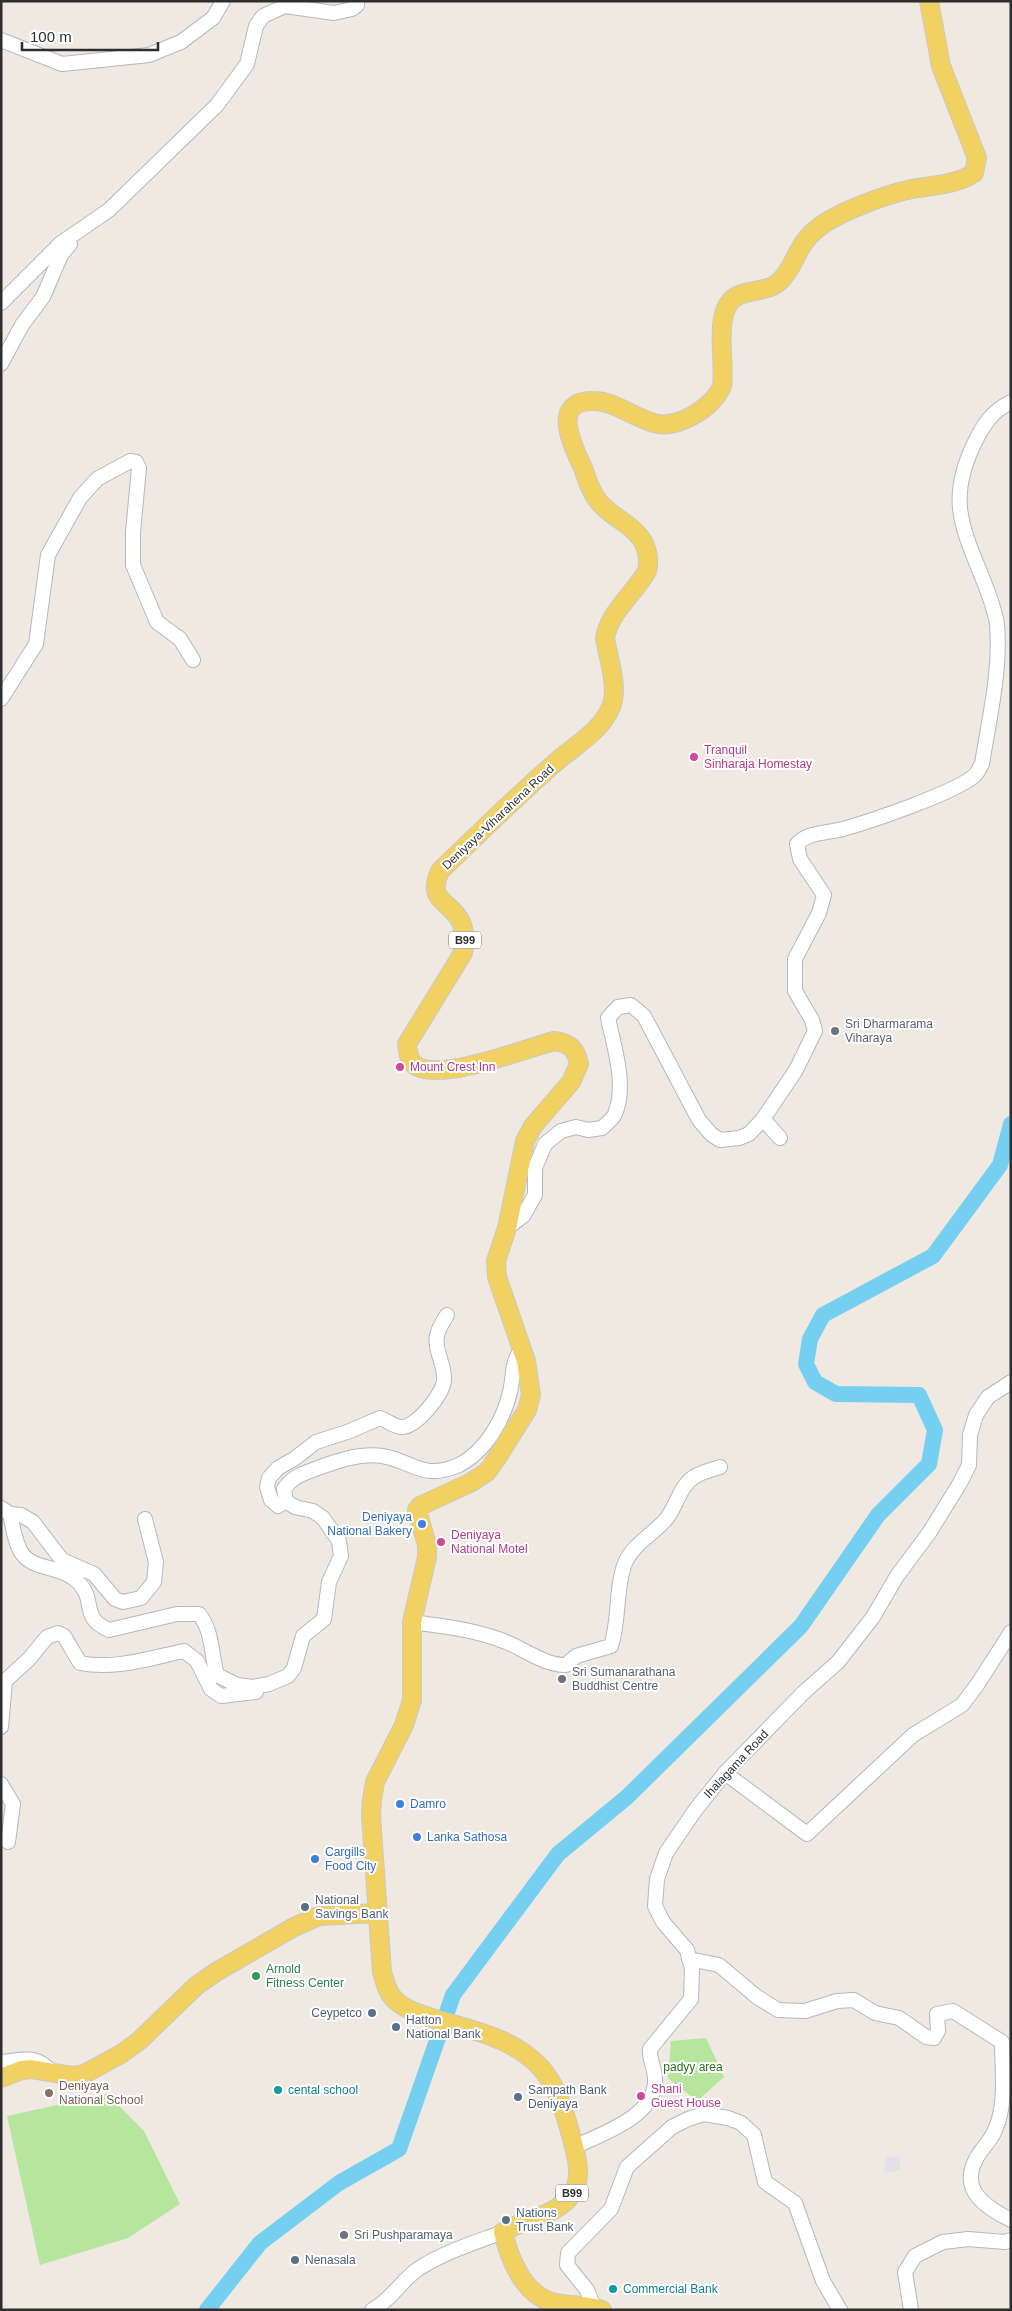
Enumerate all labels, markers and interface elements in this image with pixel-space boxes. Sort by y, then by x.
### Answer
scale bar [22,20,159,52]
text: 100 m [30,28,72,45]
place label: Tranquil Sinharaja Homestay [704,743,812,771]
marker: Tranquil Sinharaja Homestay [688,751,700,763]
street label: Deniyaya-Viharahena Road [439,762,557,872]
road number: B99 [449,932,481,948]
place label: Sri Dharmarama Viharaya [845,1017,933,1045]
marker: Sri Dharmarama Viharaya [829,1025,841,1037]
place label: Mount Crest Inn [410,1060,495,1074]
marker: Mount Crest Inn [394,1061,406,1073]
place label: Deniyaya National Bakery [327,1510,412,1538]
marker: Deniyaya National Bakery [416,1518,428,1530]
place label: Deniyaya National Motel [451,1528,528,1556]
marker: Deniyaya National Motel [435,1536,447,1548]
place label: Sri Sumanarathana Buddhist Centre [572,1665,676,1693]
marker: Sri Sumanarathana Buddhist Centre [556,1673,568,1685]
street label: Ihalagama Road [701,1727,771,1801]
place label: Damro [410,1797,446,1811]
marker: Damro [394,1798,406,1810]
place label: Lanka Sathosa [427,1830,507,1844]
marker: Lanka Sathosa [411,1831,423,1843]
place label: Cargills Food City [325,1845,376,1873]
marker: Cargills Food City [309,1853,321,1865]
place label: National Savings Bank [315,1893,389,1921]
marker: National Savings Bank [299,1901,311,1913]
place label: Arnold Fitness Center [266,1962,344,1990]
marker: Arnold Fitness Center [250,1970,262,1982]
place label: Ceypetco [311,2006,362,2020]
marker: Ceypetco [366,2007,378,2019]
place label: Hatton National Bank [406,2013,482,2041]
marker: Hatton National Bank [390,2021,402,2033]
park label: padyy area [663,2060,723,2074]
place label: Deniyaya National School [59,2079,143,2107]
place label: Shani Guest House [651,2082,721,2110]
place label: cental school [288,2083,358,2097]
place label: Sampath Bank Deniyaya [528,2083,608,2111]
marker: cental school [272,2084,284,2096]
marker: Deniyaya National School [43,2087,55,2099]
marker: Shani Guest House [635,2090,647,2102]
marker: Sampath Bank Deniyaya [512,2091,524,2103]
road number: B99 [556,2184,588,2202]
place label: Nations Trust Bank [516,2206,575,2234]
marker: Nations Trust Bank [500,2214,512,2226]
place label: Sri Pushparamaya [354,2228,453,2242]
marker: Sri Pushparamaya [338,2229,350,2241]
place label: Nenasala [305,2253,356,2267]
marker: Nenasala [289,2254,301,2266]
place label: Commercial Bank [623,2282,719,2296]
marker: Commercial Bank [607,2283,619,2295]

